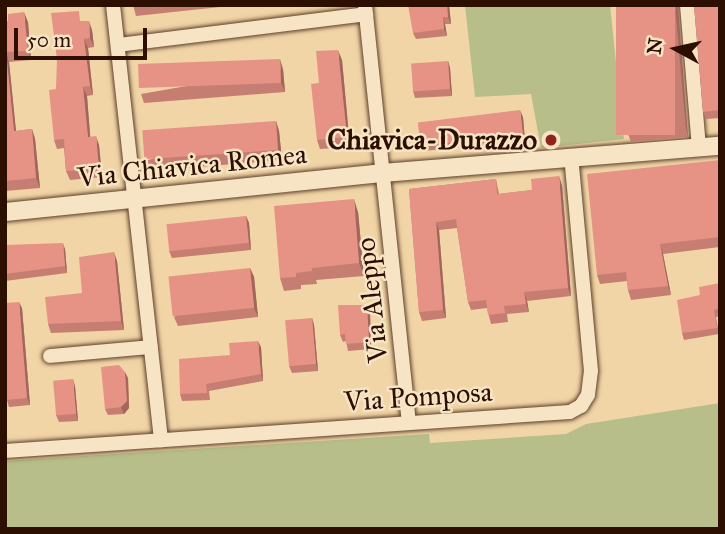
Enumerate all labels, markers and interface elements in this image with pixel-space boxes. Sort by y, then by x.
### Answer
scale bar [18,14,150,58]
north arrow [641,14,711,84]
text: 50 m [27,27,71,53]
text: N [642,36,667,56]
place label: Chiavica-Durazzo [327,123,537,157]
marker: Chiavica-Durazzo [543,132,559,148]
street label: Via Chiavica Romea [76,137,308,195]
street label: Via Aleppo [349,236,395,364]
street label: Via Pomposa [343,375,493,419]

